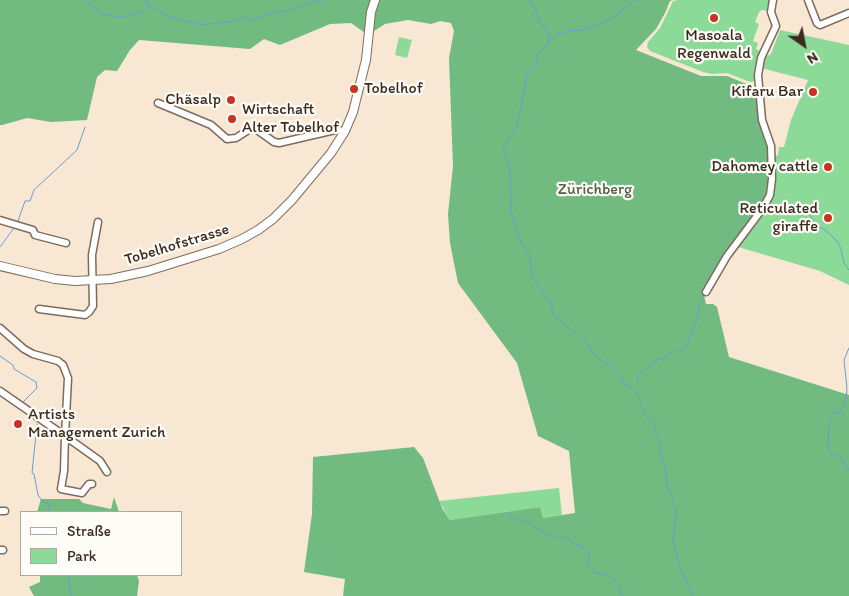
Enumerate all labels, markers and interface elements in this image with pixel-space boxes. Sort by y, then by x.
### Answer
marker: Masoala Regenwald [708,12,720,24]
north arrow [779,20,829,70]
place label: Masoala Regenwald [677,26,751,64]
text: N [804,48,821,68]
place label: Tobelhof [364,79,423,99]
place label: Kifaru Bar [731,82,803,102]
marker: Tobelhof [348,83,360,95]
marker: Kifaru Bar [807,86,819,98]
place label: Chäsalp [165,90,221,110]
marker: Chäsalp [225,94,237,106]
place label: Wirtschaft Alter Tobelhof [242,100,339,138]
marker: Wirtschaft Alter Tobelhof [226,113,238,125]
place label: Dahomey cattle [711,157,818,177]
marker: Dahomey cattle [822,161,834,173]
park label: Zürichberg [558,180,632,200]
place label: Reticulated giraffe [740,199,818,237]
marker: Reticulated giraffe [822,212,834,224]
street label: Tobelhofstrasse [122,220,232,270]
place label: Artists Management Zurich [28,405,166,443]
marker: Artists Management Zurich [12,418,24,430]
legend [20,511,182,576]
text: Straße [67,522,111,540]
text: Park [67,547,97,565]

